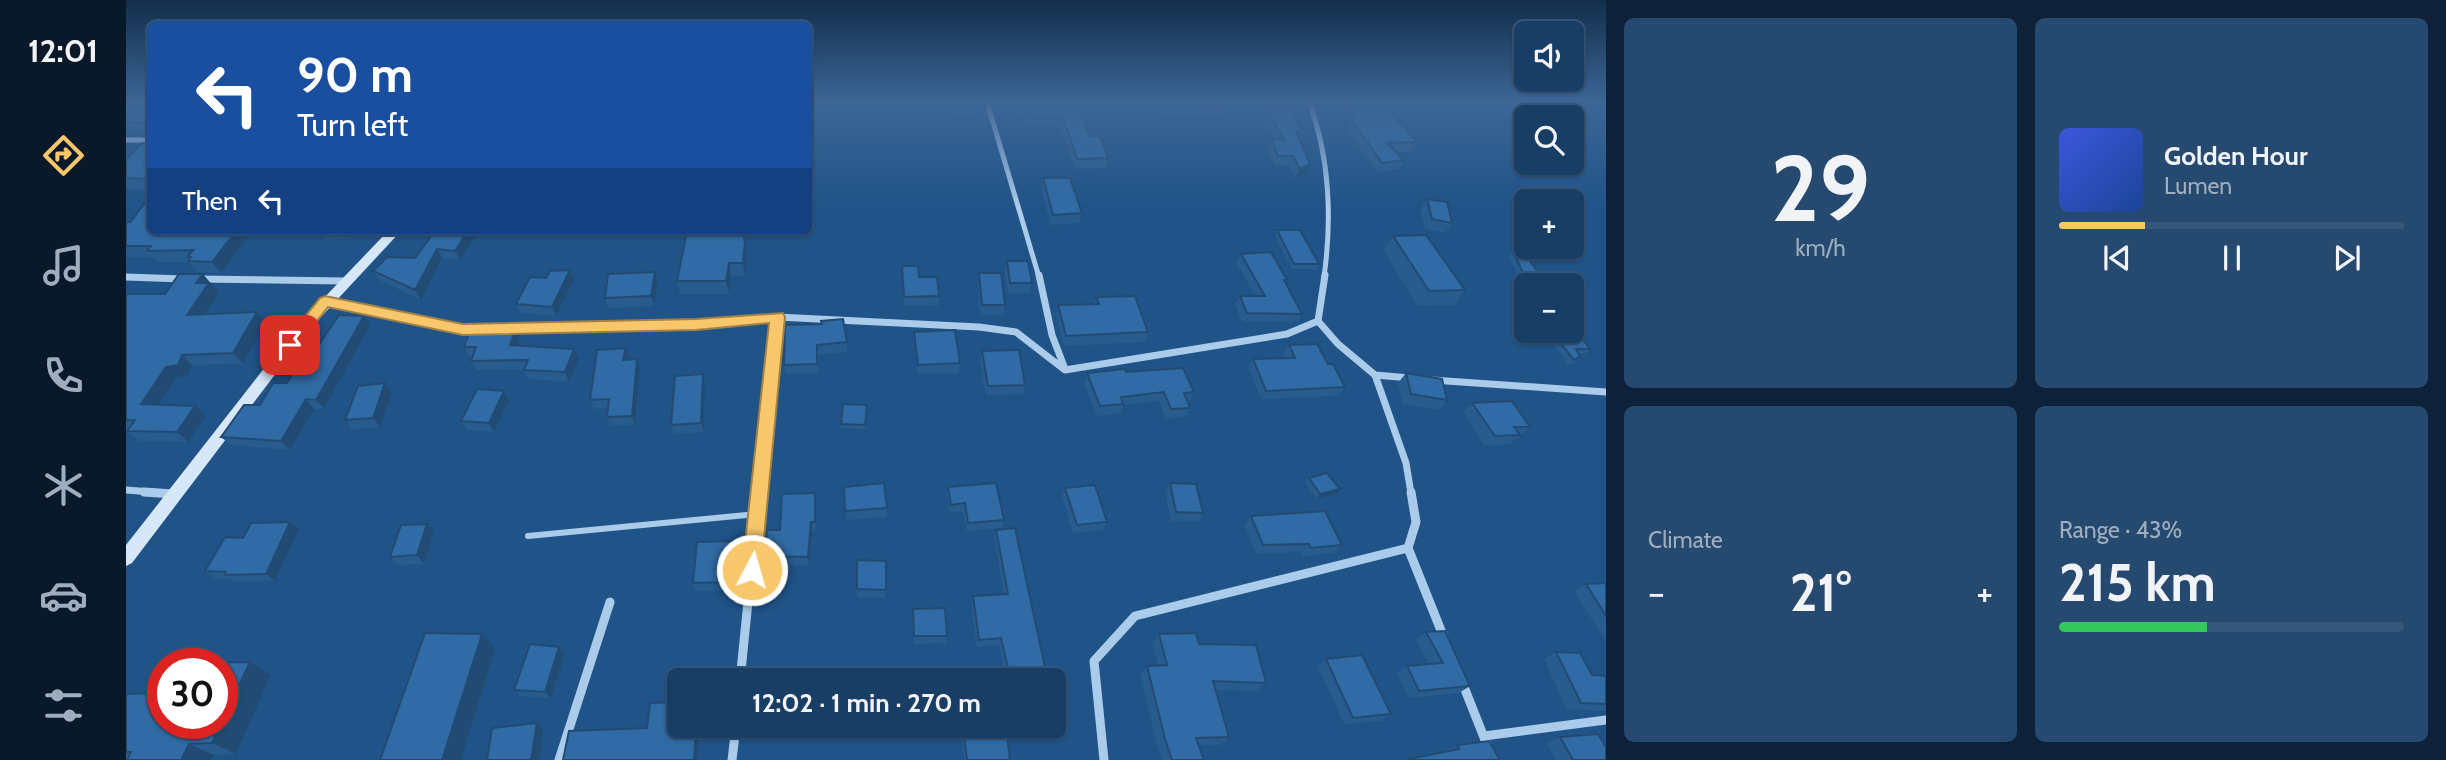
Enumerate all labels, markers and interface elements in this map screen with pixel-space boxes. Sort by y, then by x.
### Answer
map controls [1514,21,1584,343]
button: sound [1514,21,1584,91]
text: 12:01 [28,31,98,70]
text: 90 m [297,45,413,104]
icon: left [182,49,273,140]
text: Turn left [297,105,408,144]
button: search [1514,105,1584,175]
icon: directions [39,131,88,180]
text: 29 [1771,133,1870,244]
text: Golden Hour [2164,140,2307,172]
text: Lumen [2164,172,2232,200]
icon: left [252,182,290,220]
text: Then [182,185,238,217]
button: + [1514,189,1584,259]
text: km/h [1795,234,1846,262]
icon: previous [2098,239,2136,277]
icon: pause [2213,239,2251,277]
icon: next [2328,239,2366,277]
icon: music [39,241,88,290]
button: − [1514,273,1584,343]
pin [260,315,320,375]
icon: arrive [271,326,309,364]
icon: phone [39,351,88,400]
icon: climate [39,461,88,510]
text: Range · 43% [2059,516,2182,544]
text: Climate [1648,526,1723,554]
position arrow [715,533,789,607]
text: 215 km [2059,551,2216,614]
text: 21° [1790,561,1851,624]
text: − [1648,569,1665,616]
text: + [1976,569,1993,616]
icon: car [39,571,88,620]
speed limit sign: 30 [147,648,238,739]
icon: filters [39,681,88,730]
text: 12:02 · 1 min · 270 m [752,687,981,719]

